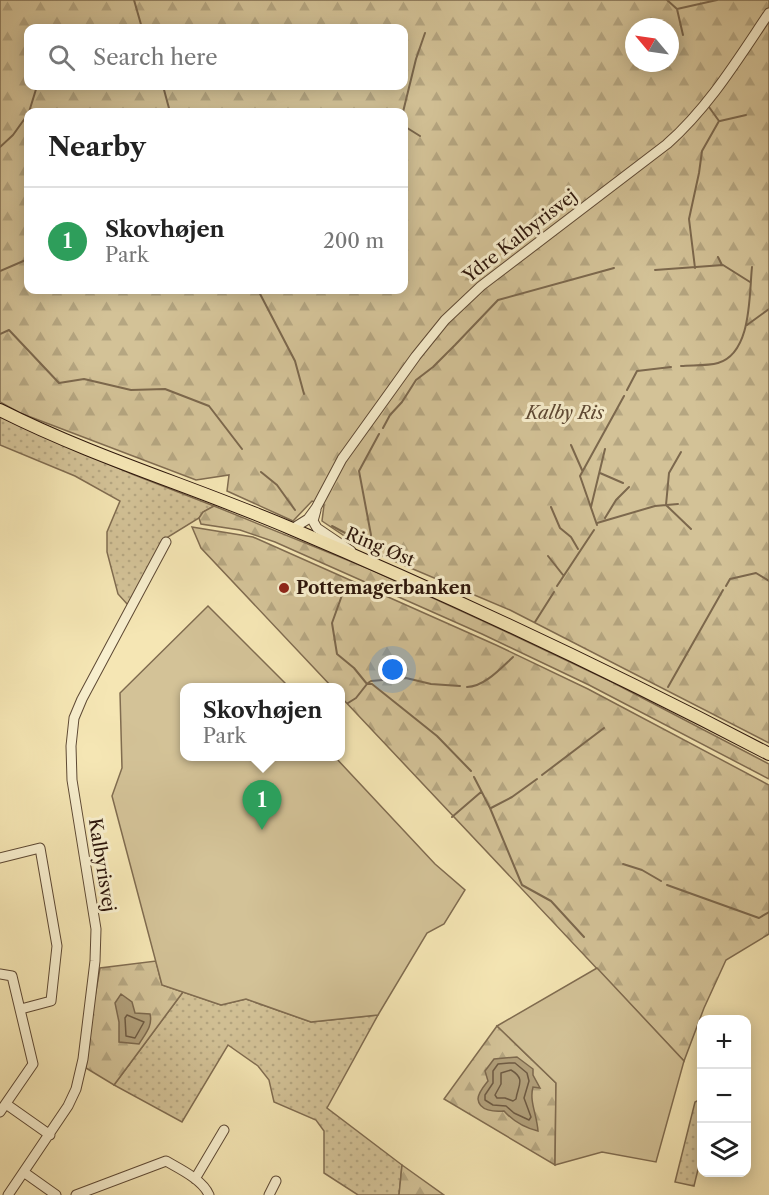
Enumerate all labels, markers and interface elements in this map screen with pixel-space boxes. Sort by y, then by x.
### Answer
north arrow [625,18,679,72]
search box [24,24,408,90]
icon: search [45,41,78,74]
text: Search here [93,44,218,71]
text: Nearby [48,131,146,163]
street label: Ydre Kalbyrisvej [458,185,581,288]
text: Skovhøjen [105,216,225,243]
text: 1 [63,229,72,253]
text: 200 m [323,229,384,253]
text: Park [105,243,148,267]
park label: Kalby Ris [524,402,604,424]
street label: Ring Øst [342,523,419,572]
place label: Pottemagerbanken [296,577,472,599]
marker: Pottemagerbanken [277,581,291,595]
your location [378,655,407,684]
popup [180,683,345,761]
text: Skovhøjen [203,697,322,724]
text: Park [203,724,246,748]
pin: 1 [242,780,282,830]
street label: Kalbyrisvej [84,817,120,913]
map controls [697,1015,751,1177]
button: + [697,1015,751,1069]
button: − [697,1069,751,1123]
button: layers [697,1123,751,1177]

